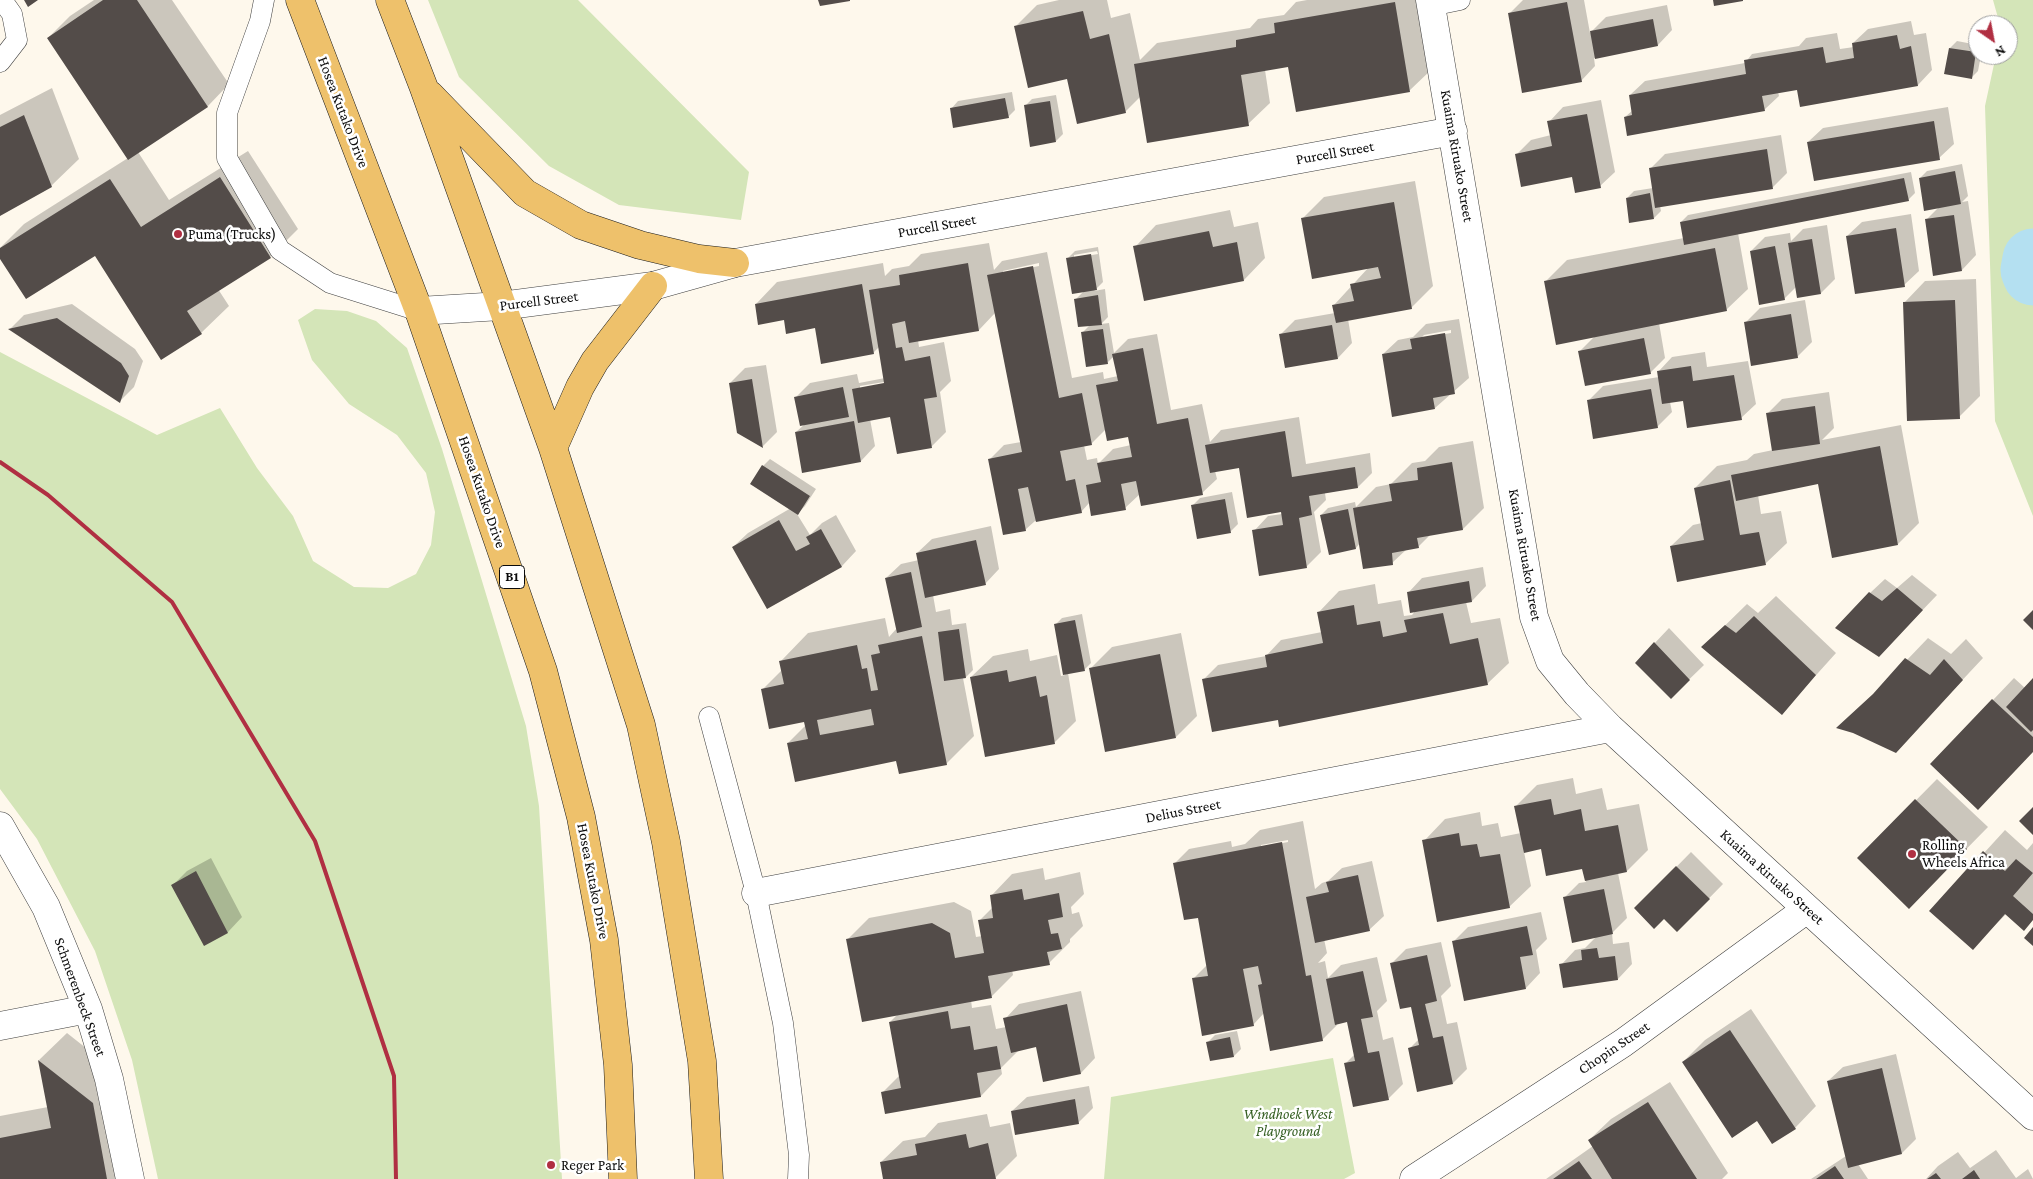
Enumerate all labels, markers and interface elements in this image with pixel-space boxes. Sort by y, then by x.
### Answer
north arrow [1968,15,2018,65]
text: N [1992,42,2009,61]
street label: Hosea Kutako Drive [314,54,372,170]
street label: Kuaima Riruako Street [1437,88,1477,224]
street label: Purcell Street [1295,137,1375,169]
street label: Purcell Street [897,210,977,242]
place label: Puma (Trucks) [188,225,276,243]
marker: Puma (Trucks) [172,228,184,240]
street label: Purcell Street [499,287,579,315]
street label: Hosea Kutako Drive [454,433,510,551]
street label: Kuaima Riruako Street [1505,487,1545,623]
road number: B1 [500,566,524,588]
street label: Delius Street [1144,795,1222,827]
street label: Hosea Kutako Drive [573,822,613,940]
street label: Kuaima Riruako Street [1716,826,1828,928]
place label: Rolling Wheels Africa [1922,836,2005,871]
marker: Rolling Wheels Africa [1906,848,1918,860]
street label: Schmerenbeck Street [50,935,110,1059]
street label: Chopin Street [1575,1018,1653,1078]
park label: Windhoek West Playground [1244,1105,1332,1140]
place label: Reger Park [561,1156,624,1174]
marker: Reger Park [545,1159,557,1171]

